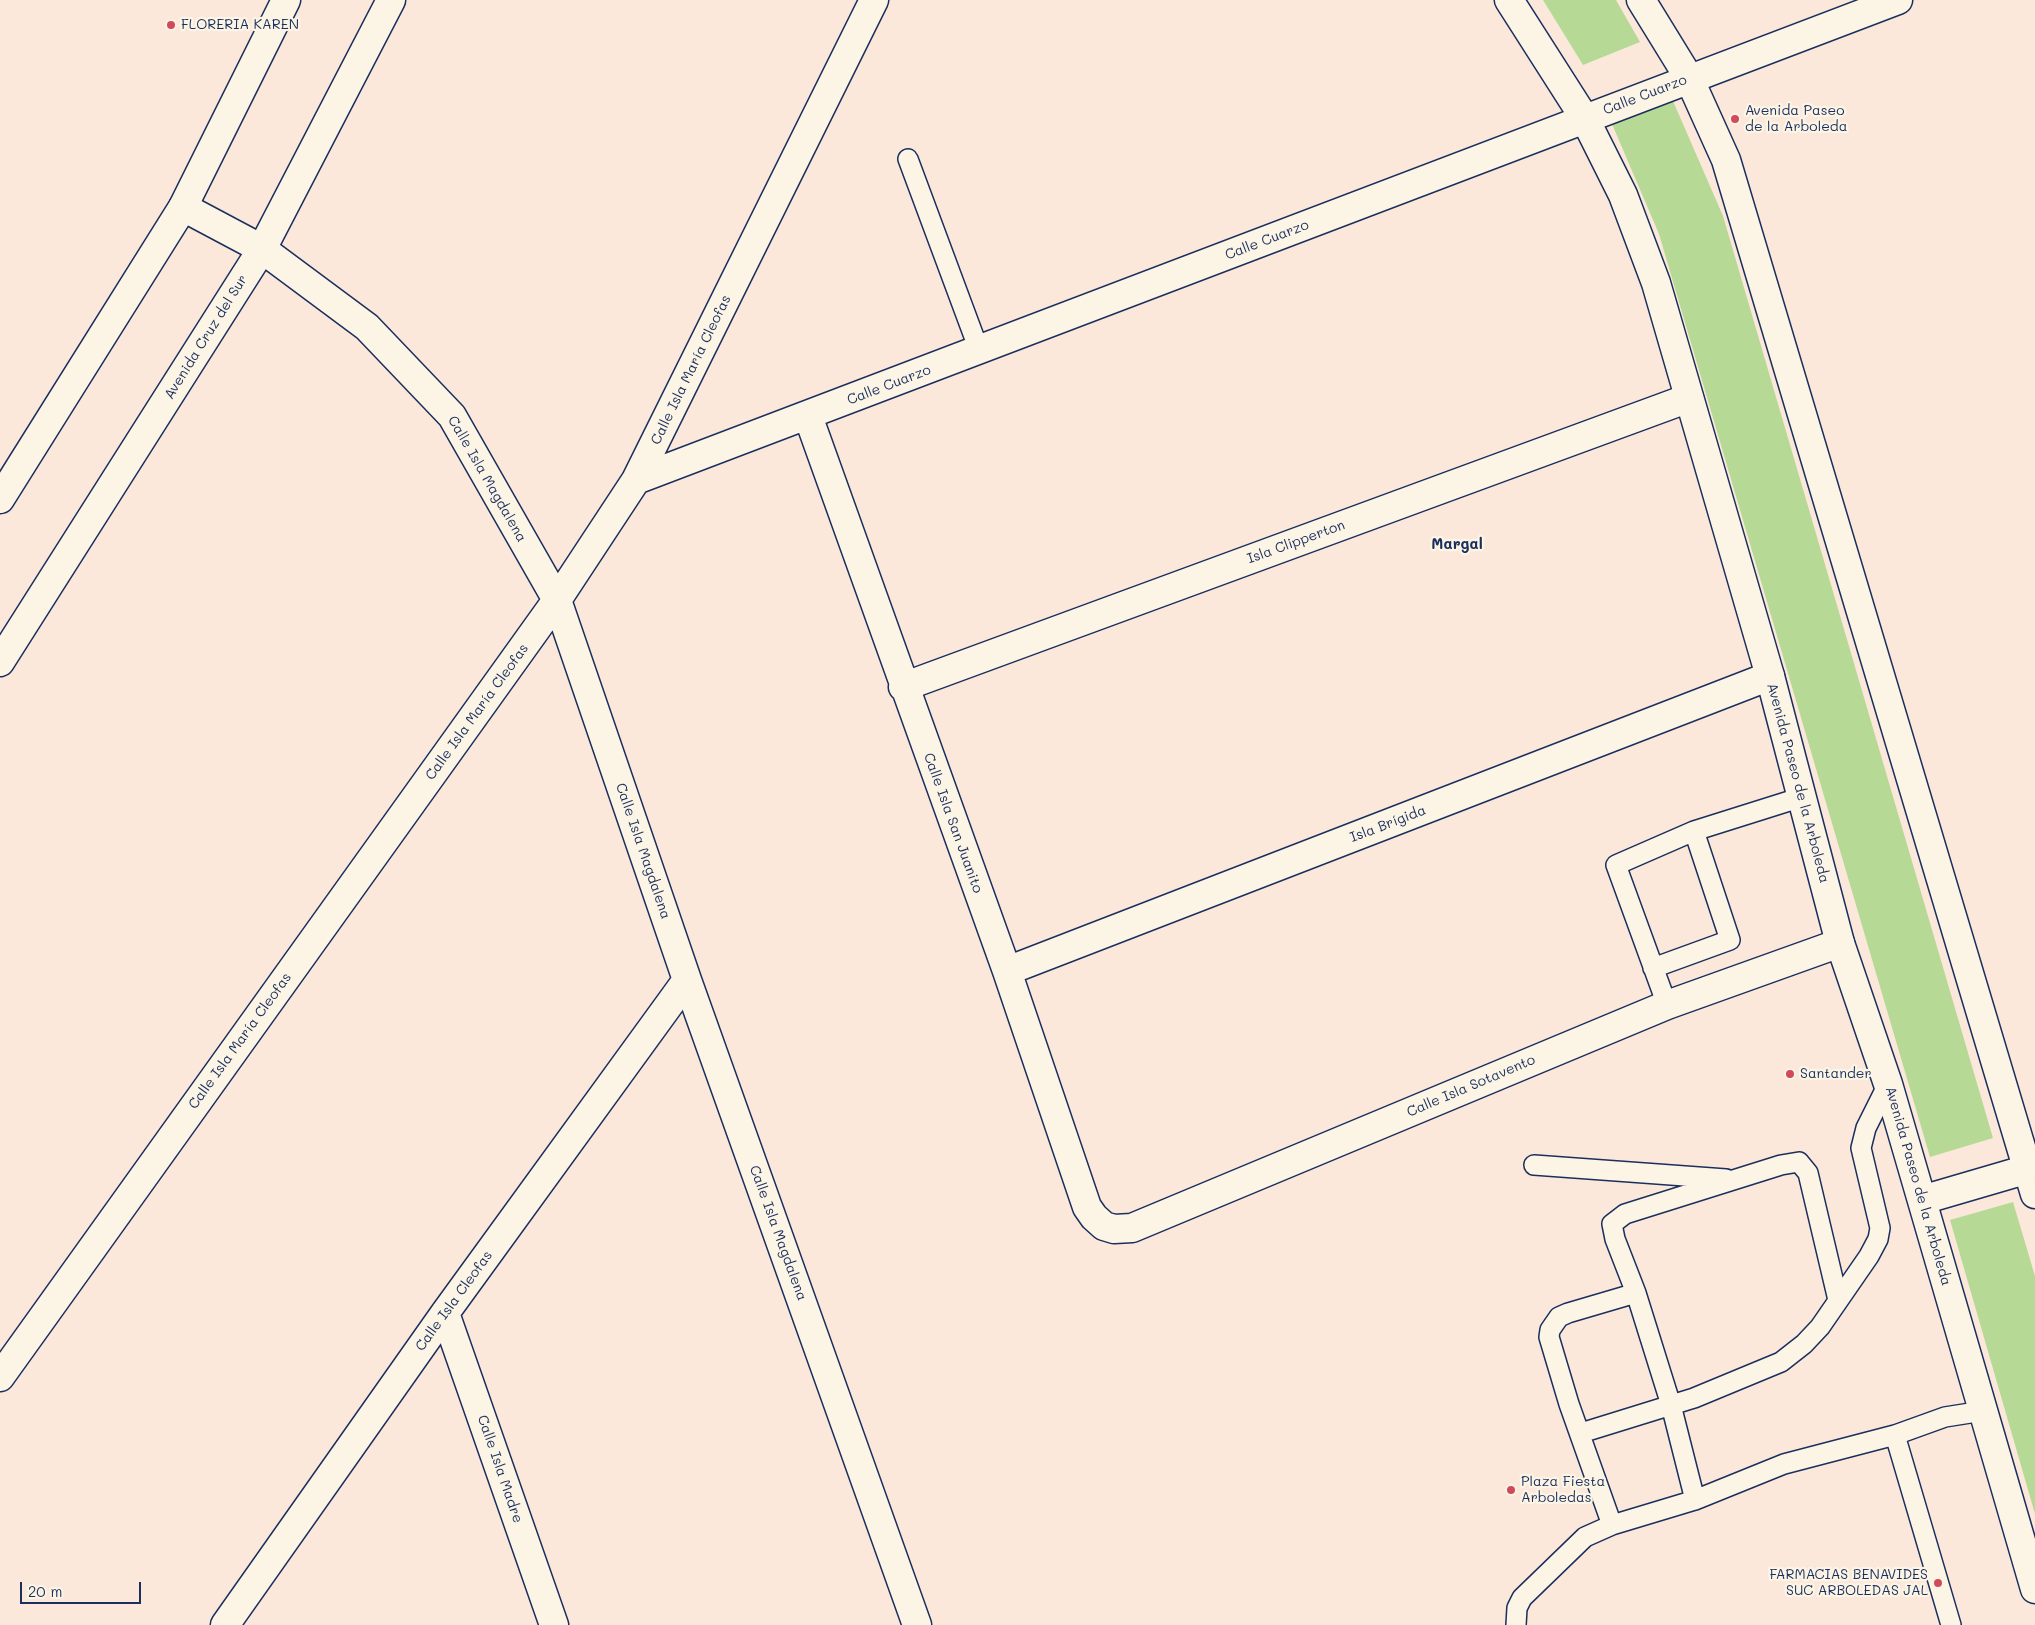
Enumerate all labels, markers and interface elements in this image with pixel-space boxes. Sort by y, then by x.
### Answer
place label: FLORERIA KAREN [181,17,299,33]
marker: FLORERIA KAREN [165,19,177,31]
street label: Calle Cuarzo [1601,71,1689,119]
place label: Avenida Paseo de la Arboleda [1745,103,1847,136]
marker: Avenida Paseo de la Arboleda [1729,113,1741,125]
street label: Calle Cuarzo [1223,216,1311,264]
street label: Avenida Cruz del Sur [161,272,251,402]
street label: Calle Isla María Cleofas [647,292,735,448]
street label: Calle Cuarzo [845,361,933,409]
street label: Calle Isla Magdalena [444,413,530,545]
street label: Isla Clipperton [1245,517,1347,567]
district label: Margal [1431,535,1483,553]
street label: Calle Isla María Cleofas [422,641,532,783]
street label: Avenida Paseo de la Arboleda [1763,681,1833,885]
street label: Calle Isla San Juanito [920,751,986,895]
street label: Calle Isla Magdalena [612,781,674,921]
street label: Isla Brígida [1348,802,1428,846]
street label: Calle Isla María Cleofas [185,970,295,1112]
street label: Calle Isla Sotavento [1404,1051,1538,1121]
place label: Santander [1800,1066,1872,1082]
marker: Santander [1784,1068,1796,1080]
street label: Avenida Paseo de la Arboleda [1881,1084,1955,1288]
street label: Calle Isla Magdalena [746,1163,810,1303]
street label: Calle Isla Cleofas [412,1248,496,1354]
street label: Calle Isla Madre [474,1413,526,1525]
place label: Plaza Fiesta Arboledas [1521,1474,1605,1506]
marker: Plaza Fiesta Arboledas [1505,1484,1517,1496]
place label: FARMACIAS BENAVIDES SUC ARBOLEDAS JAL [1770,1567,1928,1600]
scale bar [22,1572,144,1604]
marker: FARMACIAS BENAVIDES SUC ARBOLEDAS JAL [1932,1577,1944,1589]
text: 20 m [28,1581,62,1601]

